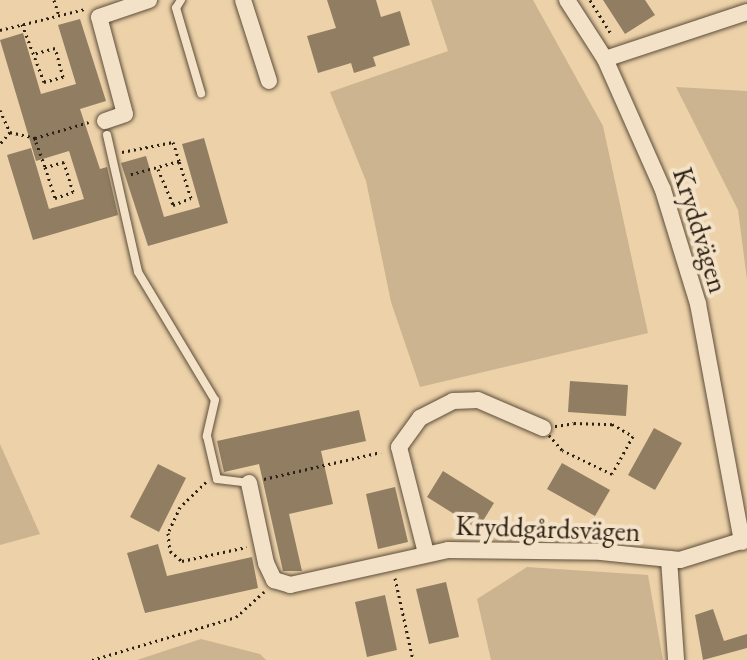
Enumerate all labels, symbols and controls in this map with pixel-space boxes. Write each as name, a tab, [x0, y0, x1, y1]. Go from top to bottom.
street label: Kryddvägen	[666, 163, 736, 297]
street label: Kryddgårdsvägen	[455, 508, 641, 548]

